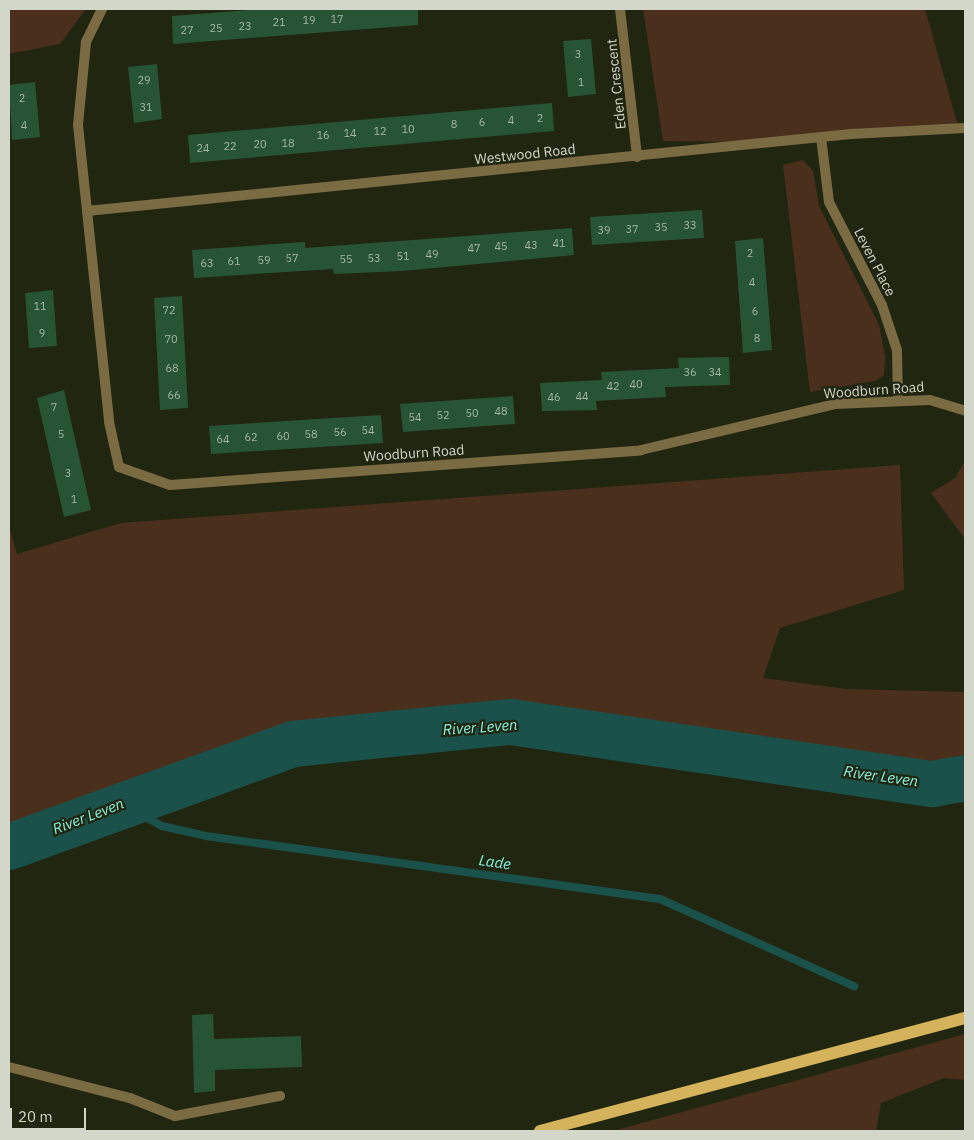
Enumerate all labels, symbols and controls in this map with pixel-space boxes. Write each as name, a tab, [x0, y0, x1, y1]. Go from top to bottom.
house number: 17	[330, 12, 344, 26]
house number: 19	[302, 13, 316, 27]
house number: 21	[272, 15, 286, 29]
house number: 23	[238, 19, 252, 33]
house number: 25	[209, 21, 223, 35]
house number: 27	[180, 23, 194, 37]
street label: Eden Crescent	[603, 38, 629, 130]
house number: 3	[575, 47, 581, 61]
house number: 29	[137, 73, 151, 87]
house number: 1	[578, 75, 584, 89]
house number: 2	[19, 91, 25, 105]
house number: 31	[139, 100, 153, 114]
house number: 2	[537, 111, 543, 125]
house number: 4	[508, 113, 514, 127]
house number: 6	[479, 115, 485, 129]
house number: 8	[451, 117, 457, 131]
house number: 4	[21, 118, 27, 132]
house number: 10	[401, 122, 415, 136]
house number: 12	[373, 124, 387, 138]
house number: 14	[343, 126, 357, 140]
house number: 16	[316, 128, 330, 142]
house number: 18	[281, 136, 295, 150]
house number: 20	[253, 137, 267, 151]
house number: 22	[223, 139, 237, 153]
street label: Westwood Road	[474, 140, 576, 168]
house number: 24	[196, 141, 210, 155]
house number: 33	[683, 218, 697, 232]
house number: 35	[654, 220, 668, 234]
house number: 37	[625, 222, 639, 236]
house number: 39	[597, 223, 611, 237]
street label: Leven Place	[851, 225, 899, 299]
house number: 41	[552, 236, 566, 250]
house number: 43	[524, 238, 538, 252]
house number: 45	[494, 239, 508, 253]
house number: 47	[467, 241, 481, 255]
house number: 2	[747, 246, 753, 260]
house number: 49	[425, 247, 439, 261]
house number: 51	[396, 249, 410, 263]
house number: 57	[285, 251, 299, 265]
house number: 53	[367, 251, 381, 265]
house number: 55	[339, 252, 353, 266]
house number: 59	[257, 253, 271, 267]
house number: 61	[227, 254, 241, 268]
house number: 63	[200, 256, 214, 270]
house number: 4	[749, 275, 755, 289]
house number: 11	[33, 299, 47, 313]
house number: 72	[162, 303, 176, 317]
house number: 6	[752, 304, 758, 318]
house number: 9	[39, 326, 45, 340]
house number: 8	[754, 331, 760, 345]
house number: 70	[164, 332, 178, 346]
house number: 68	[165, 361, 179, 375]
house number: 36	[683, 365, 697, 379]
house number: 34	[708, 365, 722, 379]
house number: 40	[629, 377, 643, 391]
street label: Woodburn Road	[823, 378, 925, 402]
house number: 42	[606, 379, 620, 393]
house number: 66	[167, 388, 181, 402]
house number: 44	[575, 389, 589, 403]
house number: 46	[547, 390, 561, 404]
house number: 7	[51, 400, 57, 414]
house number: 48	[494, 404, 508, 418]
house number: 50	[465, 406, 479, 420]
house number: 52	[436, 408, 450, 422]
house number: 54	[408, 410, 422, 424]
house number: 54	[361, 423, 375, 437]
house number: 56	[333, 425, 347, 439]
house number: 5	[58, 427, 64, 441]
house number: 58	[304, 427, 318, 441]
house number: 60	[276, 429, 290, 443]
house number: 62	[244, 430, 258, 444]
house number: 64	[216, 432, 230, 446]
street label: Woodburn Road	[363, 441, 465, 465]
house number: 3	[65, 466, 71, 480]
house number: 1	[71, 492, 77, 506]
water label: River Leven	[442, 715, 518, 739]
water label: River Leven	[843, 762, 919, 790]
water label: River Leven	[50, 794, 126, 838]
water label: Lade	[478, 851, 512, 873]
scale bar	[12, 1098, 89, 1130]
text: 20 m	[18, 1107, 53, 1126]

